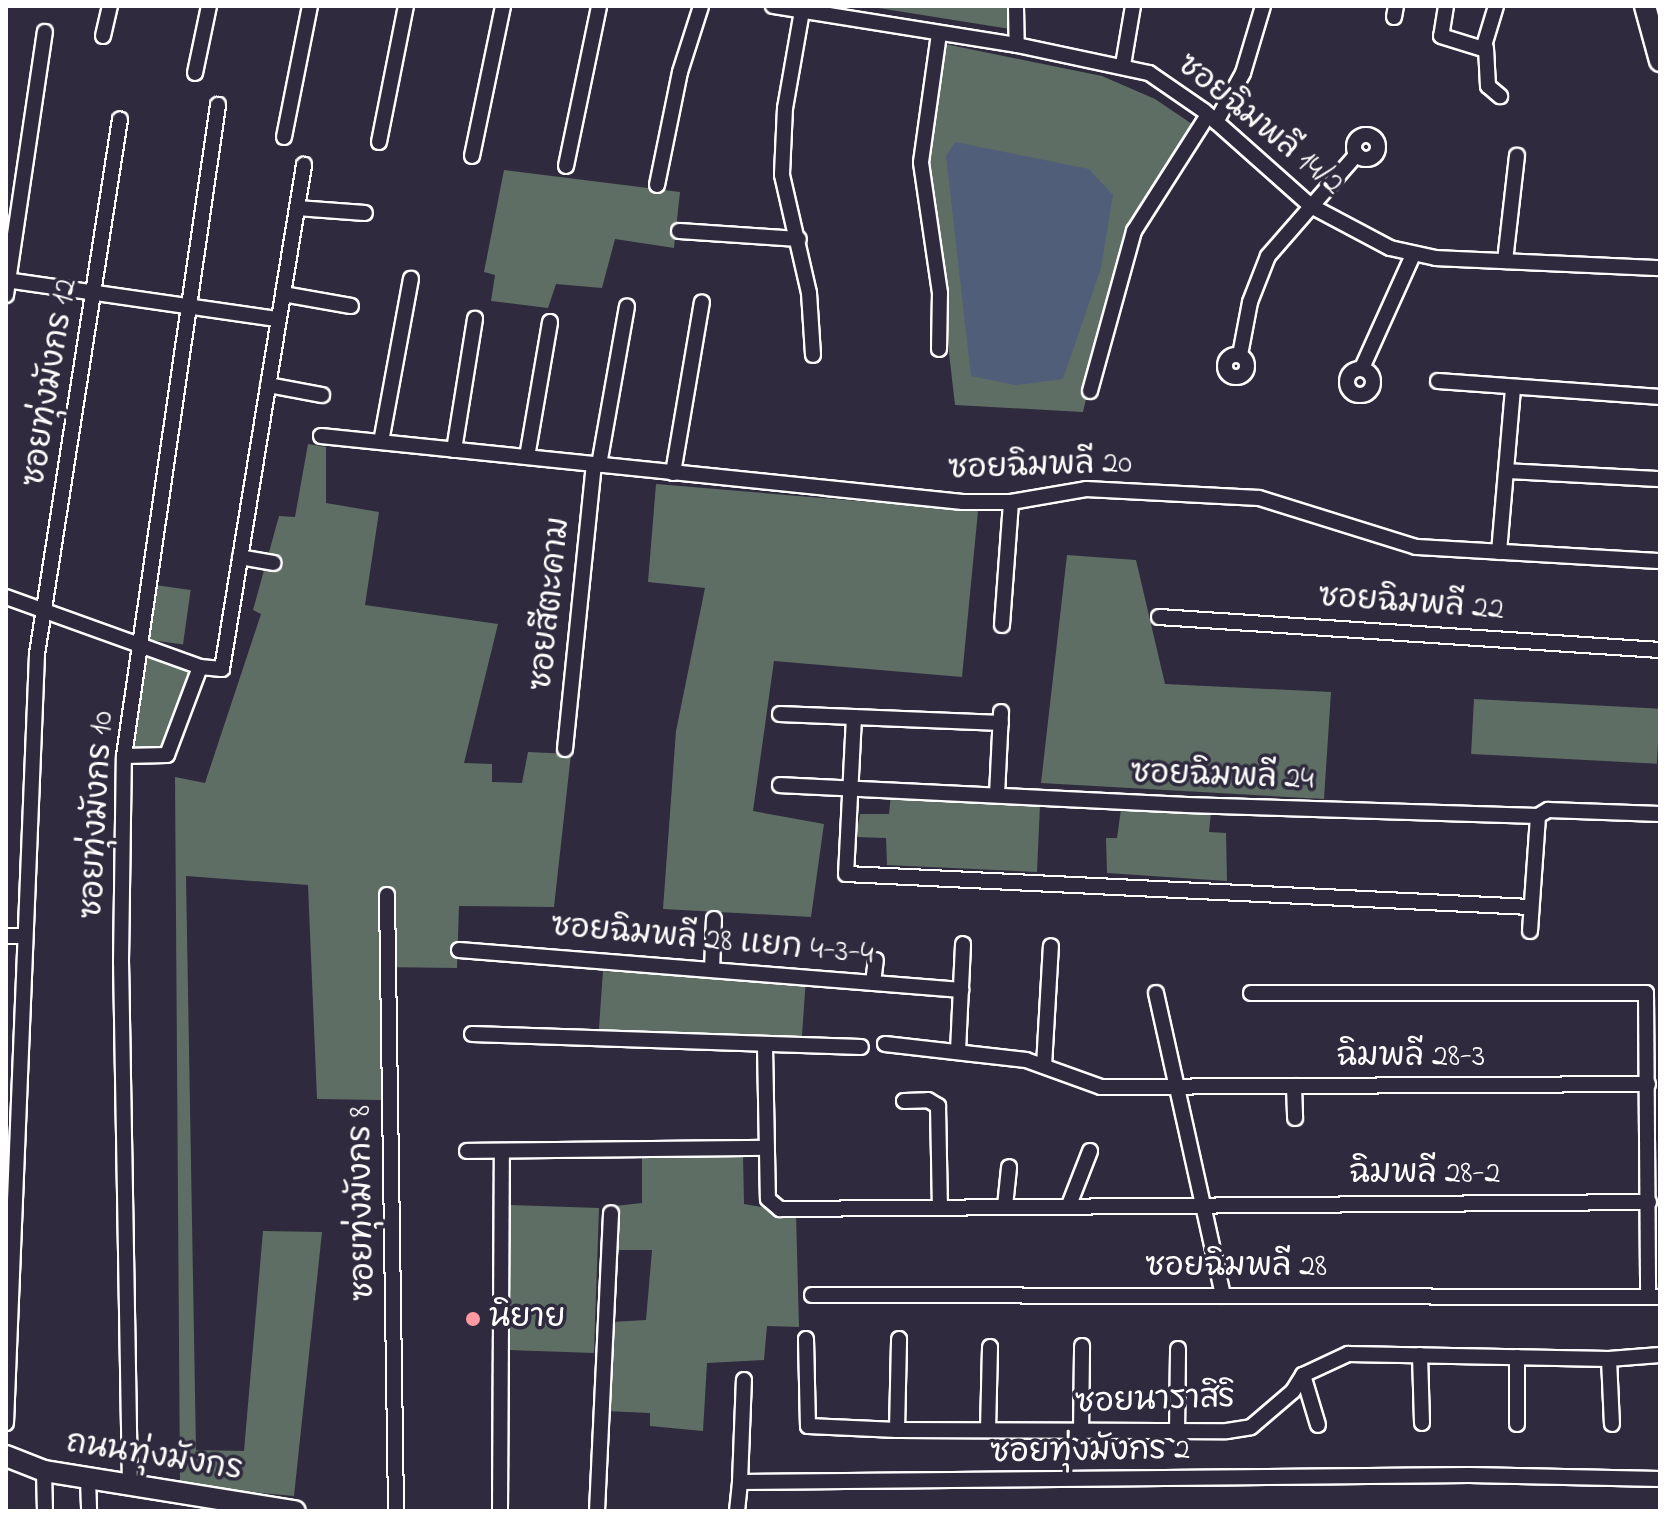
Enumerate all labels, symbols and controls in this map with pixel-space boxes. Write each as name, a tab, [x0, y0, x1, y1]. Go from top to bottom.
street label: ซอยฉิมพลี 14/2	[1168, 47, 1350, 205]
street label: ซอยทุ่งมังกร 12	[17, 276, 87, 490]
street label: ซอยฉิมพลี 20	[947, 446, 1133, 490]
street label: ซอยสีตะคาม	[524, 515, 580, 693]
street label: ซอยฉิมพลี 22	[1317, 579, 1505, 631]
street label: ซอยทุ่งมังกร 10	[74, 710, 124, 920]
street label: ซอยฉิมพลี 24	[1130, 756, 1314, 800]
street label: ซอยฉิมพลี 28 แยก 4-3-4	[549, 909, 875, 975]
street label: ฉิมพลี 28-3	[1337, 1039, 1485, 1077]
street label: ซอยทุ่งมังกร 8	[343, 1105, 385, 1301]
street label: ฉิมพลี 28-2	[1350, 1156, 1500, 1194]
street label: ซอยฉิมพลี 28	[1145, 1249, 1327, 1287]
place label: นิยาย	[489, 1300, 566, 1338]
marker: นิยาย	[464, 1310, 482, 1328]
street label: ซอยนาราสิริ	[1074, 1380, 1236, 1424]
street label: ถนนทุ่งมังกร	[63, 1425, 245, 1491]
street label: ซอยทุ่งมังกร 2	[990, 1432, 1190, 1474]

